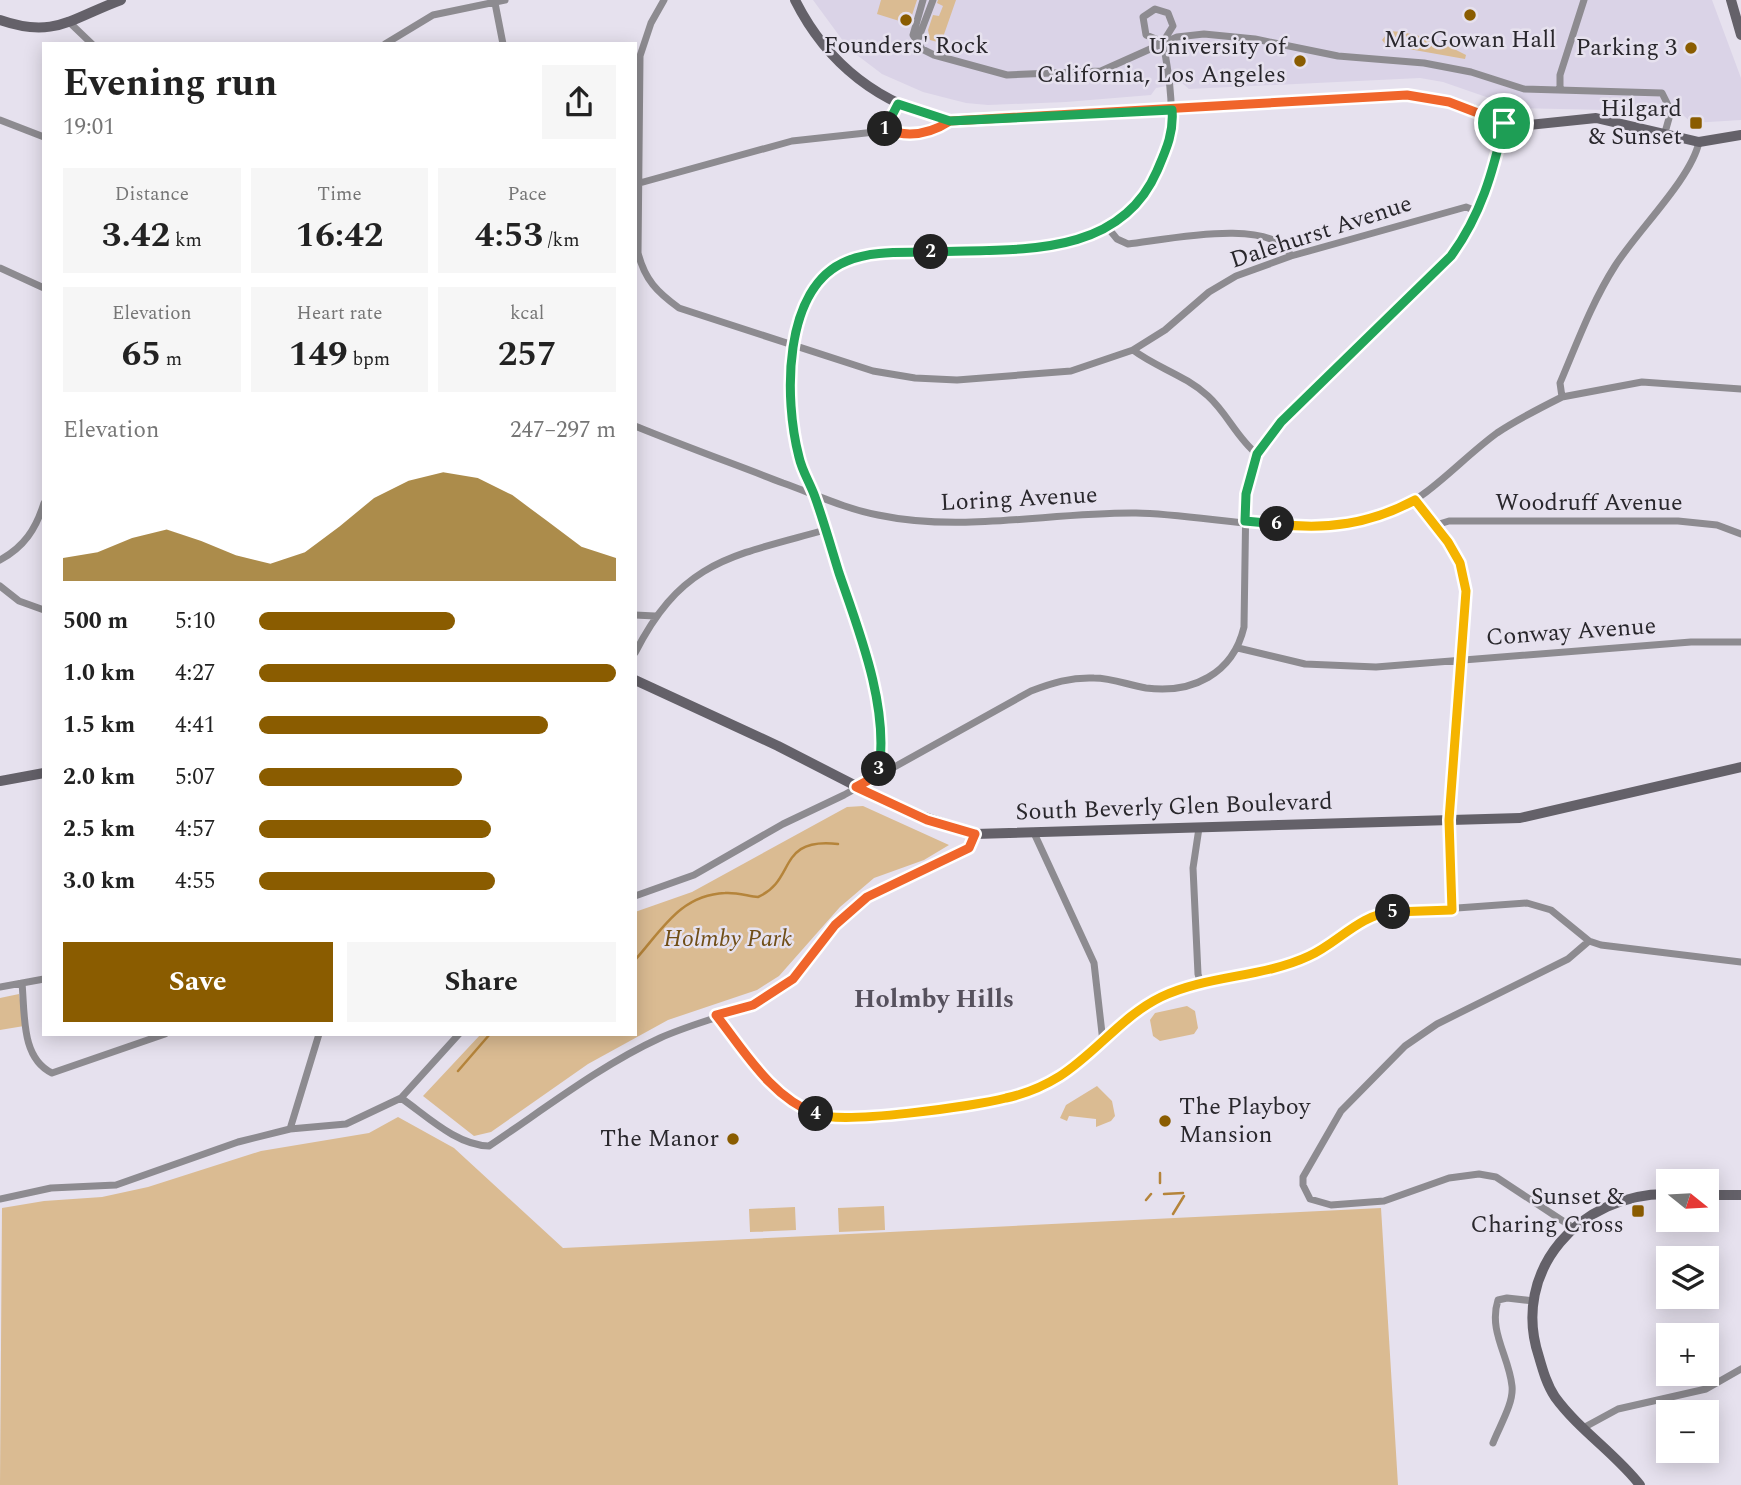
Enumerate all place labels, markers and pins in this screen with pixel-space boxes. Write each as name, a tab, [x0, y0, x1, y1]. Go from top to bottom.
marker: MacGowan Hall	[1462, 7, 1478, 23]
marker: Founders' Rock	[898, 12, 914, 28]
place label: MacGowan Hall	[1384, 22, 1556, 58]
place label: Founders' Rock	[823, 28, 989, 64]
place label: University of California, Los Angeles	[1037, 29, 1288, 93]
place label: Parking 3	[1576, 30, 1677, 66]
marker: Parking 3	[1683, 40, 1699, 56]
marker: University of California, Los Angeles	[1292, 53, 1308, 69]
place label: Hilgard & Sunset	[1589, 91, 1682, 155]
pin	[1474, 93, 1534, 153]
pin: 1	[868, 111, 903, 146]
marker: Hilgard & Sunset	[1688, 115, 1704, 131]
pin: 2	[914, 234, 948, 270]
pin: 6	[1260, 506, 1294, 542]
pin: 3	[862, 752, 896, 786]
pin: 5	[1376, 894, 1410, 930]
place label: The Playboy Mansion	[1179, 1089, 1312, 1153]
pin: 4	[798, 1096, 834, 1132]
marker: The Playboy Mansion	[1157, 1113, 1173, 1129]
place label: The Manor	[600, 1121, 719, 1157]
marker: The Manor	[725, 1131, 741, 1147]
place label: Sunset & Charing Cross	[1471, 1179, 1624, 1243]
marker: Sunset & Charing Cross	[1630, 1203, 1646, 1219]

